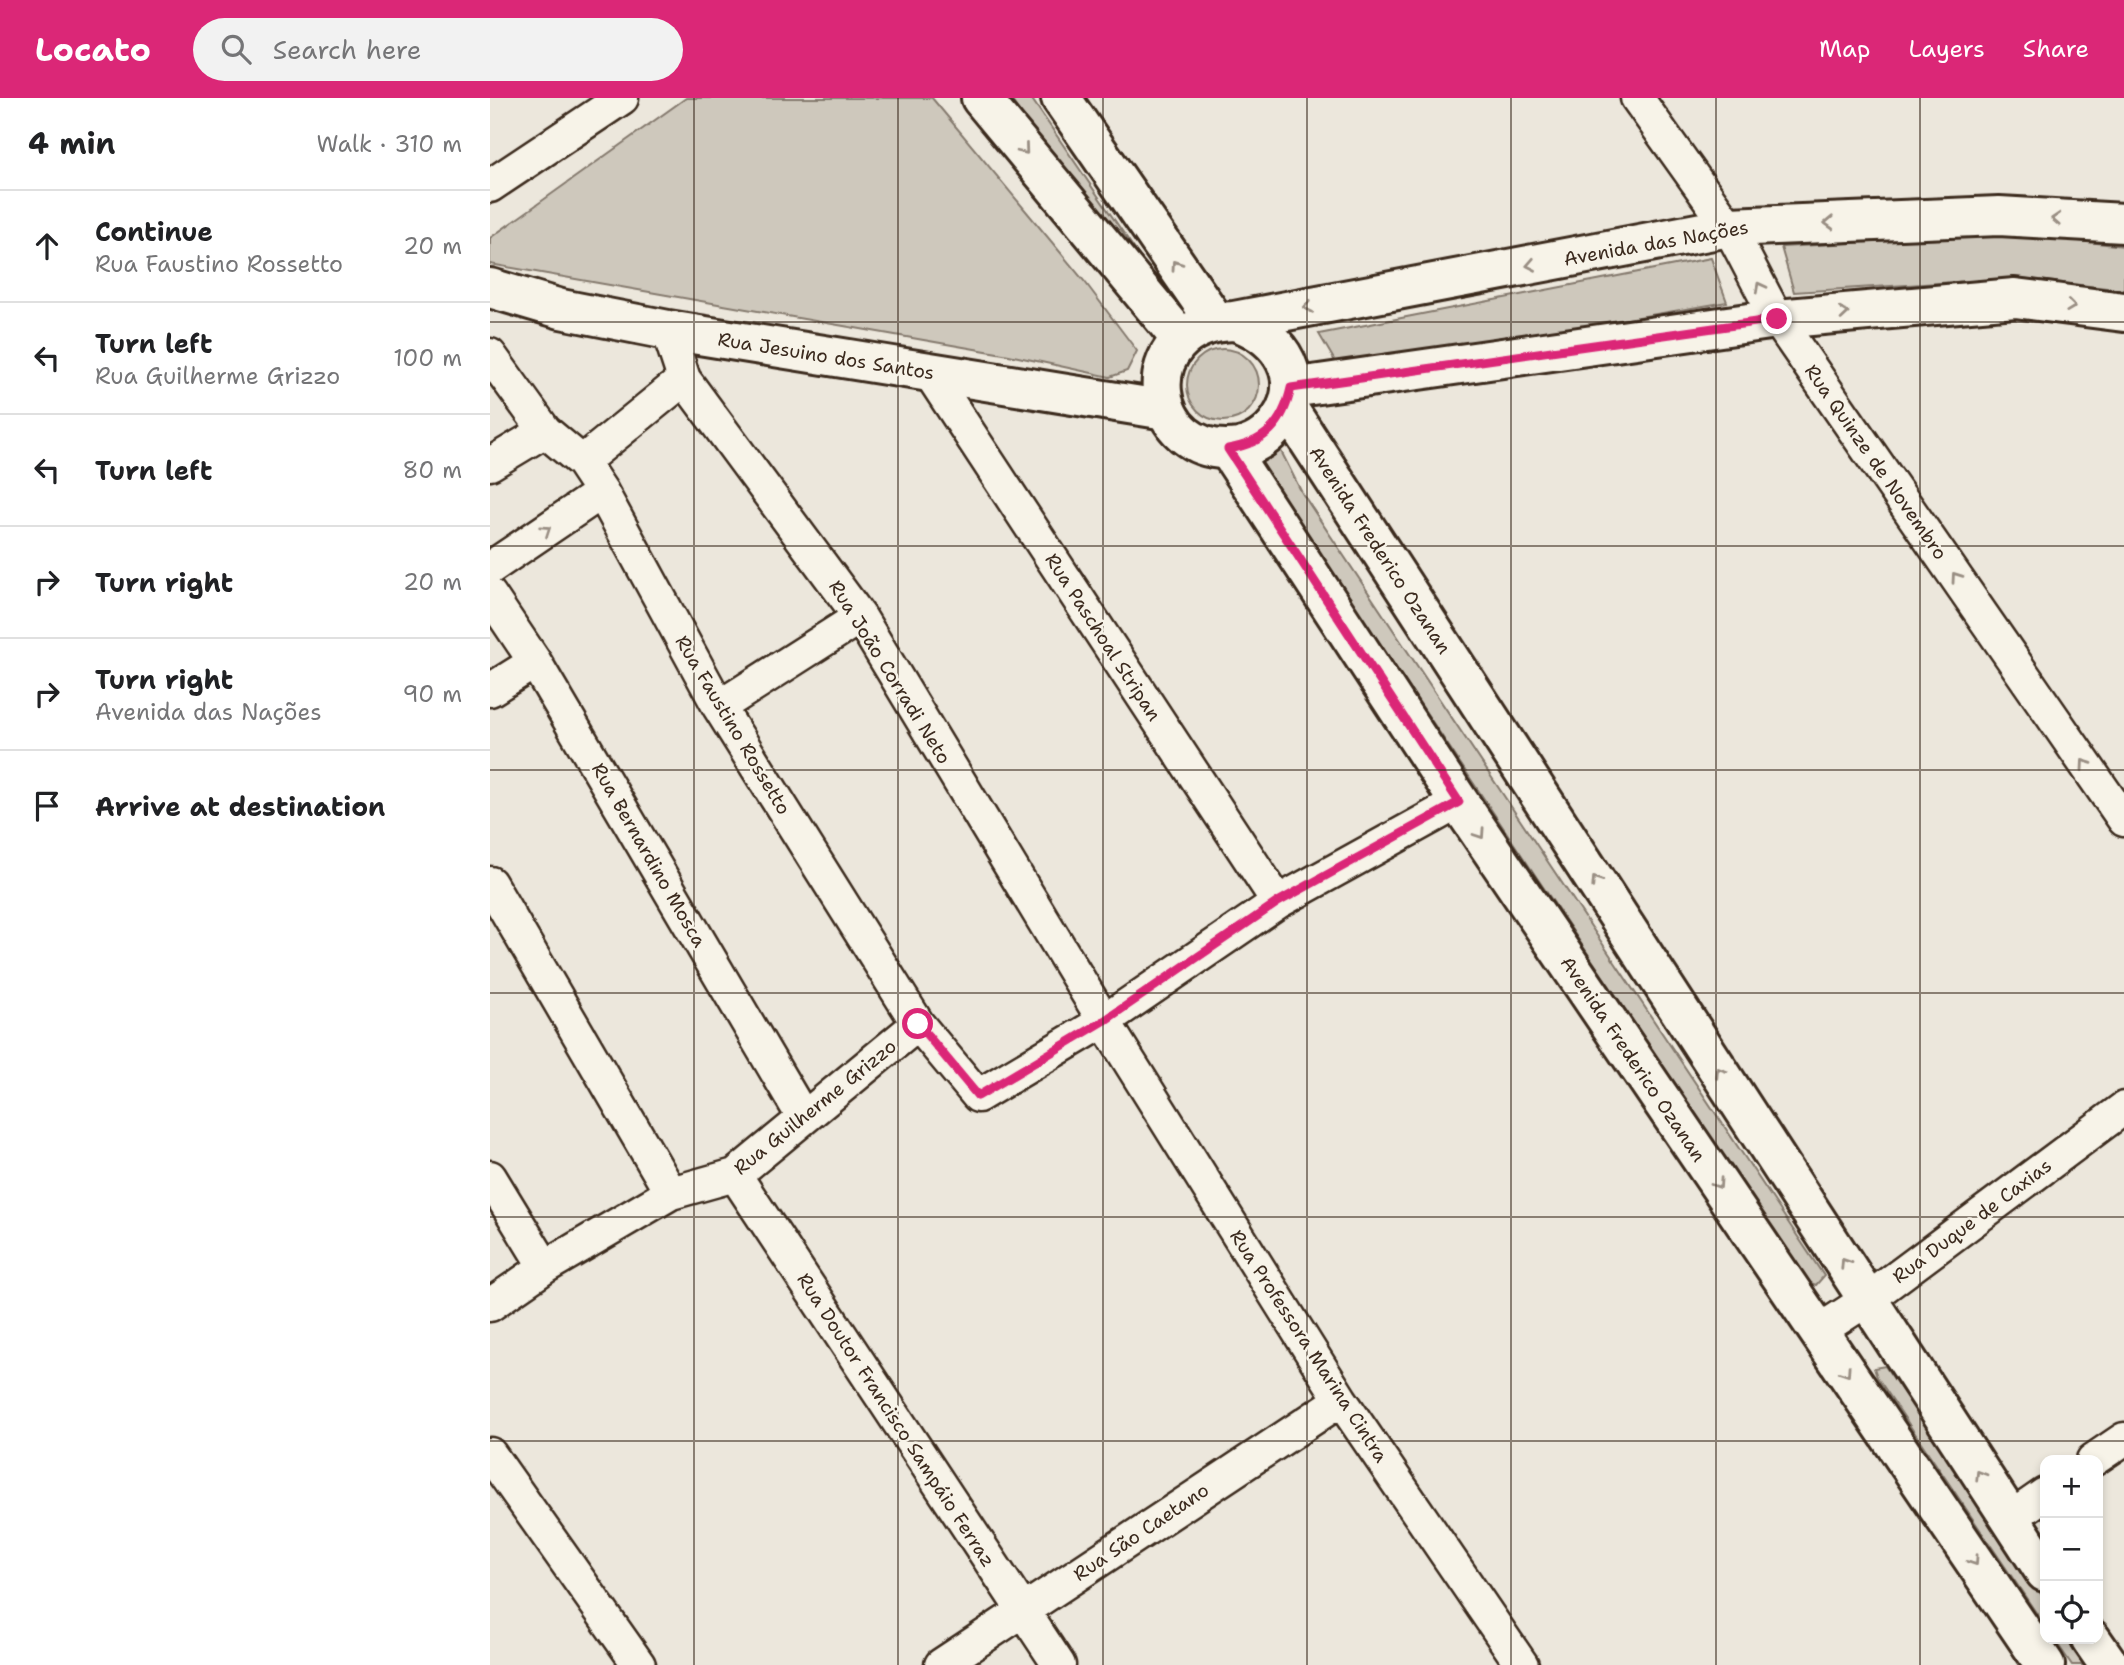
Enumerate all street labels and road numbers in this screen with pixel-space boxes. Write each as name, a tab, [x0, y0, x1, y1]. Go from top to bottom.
street label: Avenida das Nações	[1562, 214, 1750, 272]
street label: Rua Jesuino dos Santos	[716, 327, 936, 385]
street label: Rua Quinze de Novembro	[1799, 359, 1953, 565]
street label: Avenida Frederico Ozanan	[1303, 441, 1457, 659]
street label: Rua Paschoal Stripan	[1039, 548, 1167, 726]
street label: Rua João Corradi Neto	[823, 575, 957, 769]
street label: Rua Faustino Rossetto	[670, 631, 796, 819]
street label: Rua Bernardino Mosca	[586, 758, 712, 952]
street label: Avenida Frederico Ozanan	[1555, 951, 1711, 1167]
street label: Rua Guilherme Grizzo	[728, 1034, 902, 1180]
street label: Rua Duque de Caxias	[1887, 1153, 2057, 1289]
street label: Rua Professora Marina Cintra	[1224, 1225, 1394, 1467]
street label: Rua Doutor Francisco Sampáio Ferraz	[791, 1268, 1001, 1572]
street label: Rua São Caetano	[1068, 1477, 1214, 1587]

